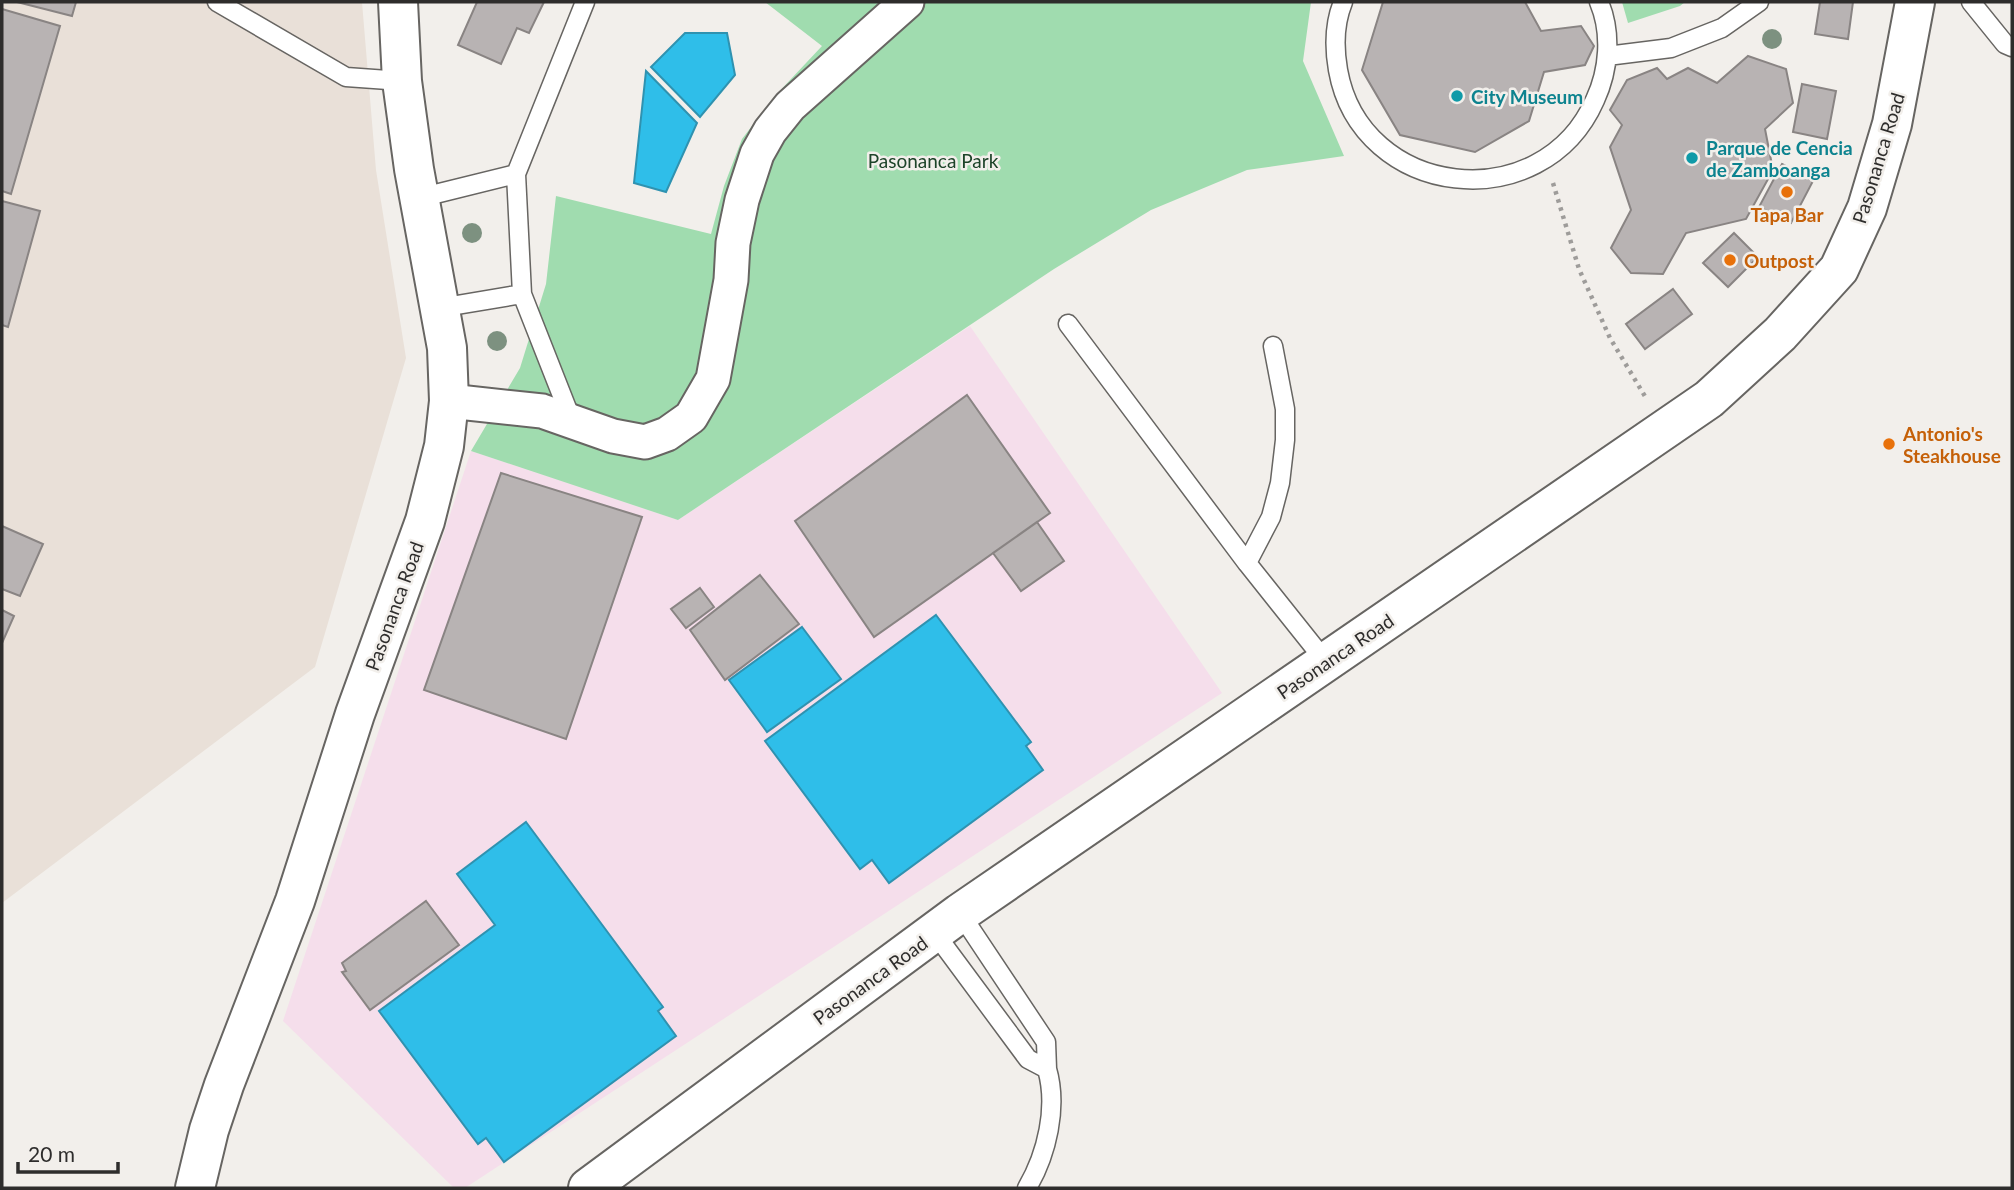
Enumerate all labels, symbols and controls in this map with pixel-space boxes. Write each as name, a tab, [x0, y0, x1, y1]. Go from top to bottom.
place label: City Museum	[1471, 85, 1583, 108]
marker: City Museum	[1449, 88, 1465, 104]
street label: Pasonanca Road	[1847, 90, 1909, 226]
place label: Parque de Cencia de Zamboanga	[1706, 136, 1853, 181]
park label: Pasonanca Park	[868, 149, 999, 172]
marker: Parque de Cencia de Zamboanga	[1684, 150, 1700, 166]
marker: Tapa Bar	[1779, 184, 1795, 200]
place label: Tapa Bar	[1750, 203, 1824, 226]
place label: Outpost	[1744, 249, 1814, 272]
marker: Outpost	[1722, 252, 1738, 268]
place label: Antonio's Steakhouse	[1902, 422, 2001, 467]
marker: Antonio's Steakhouse	[1881, 436, 1897, 452]
street label: Pasonanca Road	[360, 538, 428, 674]
street label: Pasonanca Road	[1272, 609, 1398, 703]
street label: Pasonanca Road	[808, 931, 932, 1029]
scale bar	[18, 1130, 117, 1174]
text: 20 m	[28, 1141, 75, 1166]

